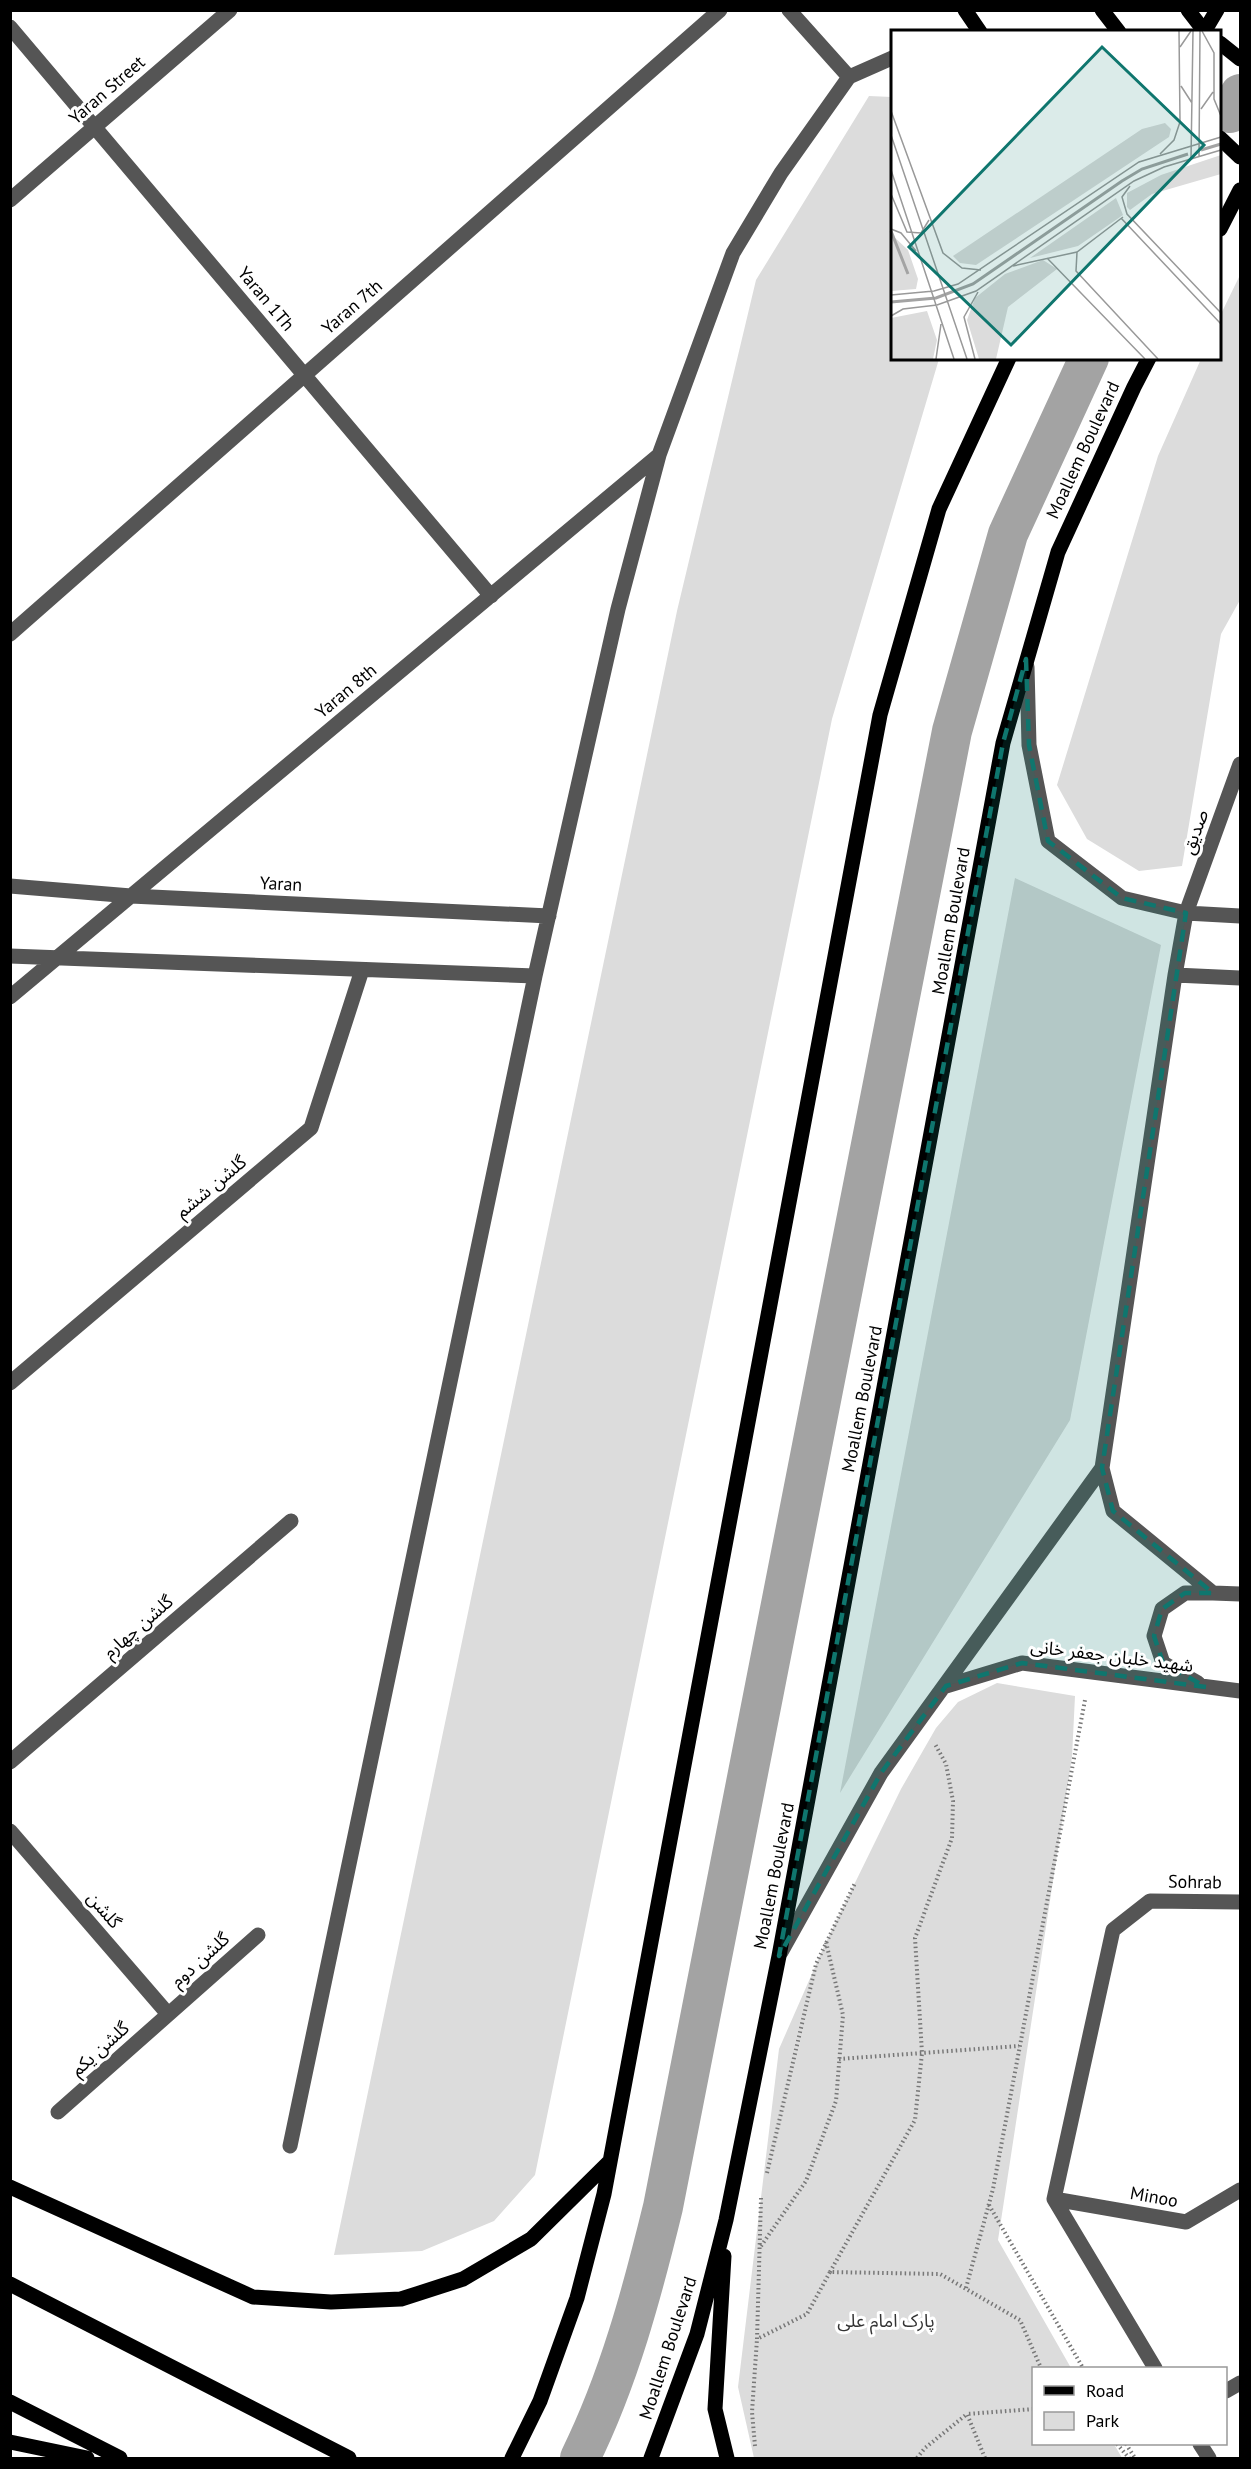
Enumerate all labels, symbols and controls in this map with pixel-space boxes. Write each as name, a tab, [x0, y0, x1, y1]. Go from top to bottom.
inset map	[891, 30, 1221, 360]
street label: Yaran Street	[64, 50, 149, 129]
street label: Yaran 1Th	[233, 262, 300, 336]
street label: Yaran 7th	[317, 274, 387, 339]
street label: Moallem Boulevard	[1041, 377, 1124, 522]
street label: Yaran 8th	[310, 658, 381, 723]
street label: صدیق	[1176, 806, 1213, 857]
street label: Moallem Boulevard	[926, 845, 975, 996]
street label: Yaran	[259, 871, 303, 896]
street label: گلشن ششم	[171, 1150, 253, 1224]
street label: Moallem Boulevard	[836, 1323, 887, 1474]
street label: گلشن چهارم	[98, 1589, 180, 1666]
street label: شهید خلبان جعفر خانی	[1029, 1634, 1195, 1677]
street label: Moallem Boulevard	[748, 1800, 799, 1951]
street label: Sohrab	[1168, 1870, 1222, 1893]
street label: گلشن	[82, 1887, 127, 1933]
street label: گلشن دوم	[165, 1927, 236, 1994]
street label: گلشن یکم	[66, 2016, 135, 2082]
street label: Minoo	[1128, 2181, 1180, 2212]
street label: Moallem Boulevard	[634, 2273, 702, 2422]
park label: پارک امام علی	[837, 2309, 935, 2335]
legend	[1032, 2367, 1227, 2445]
text: Road	[1086, 2379, 1124, 2402]
text: Park	[1086, 2409, 1119, 2432]

